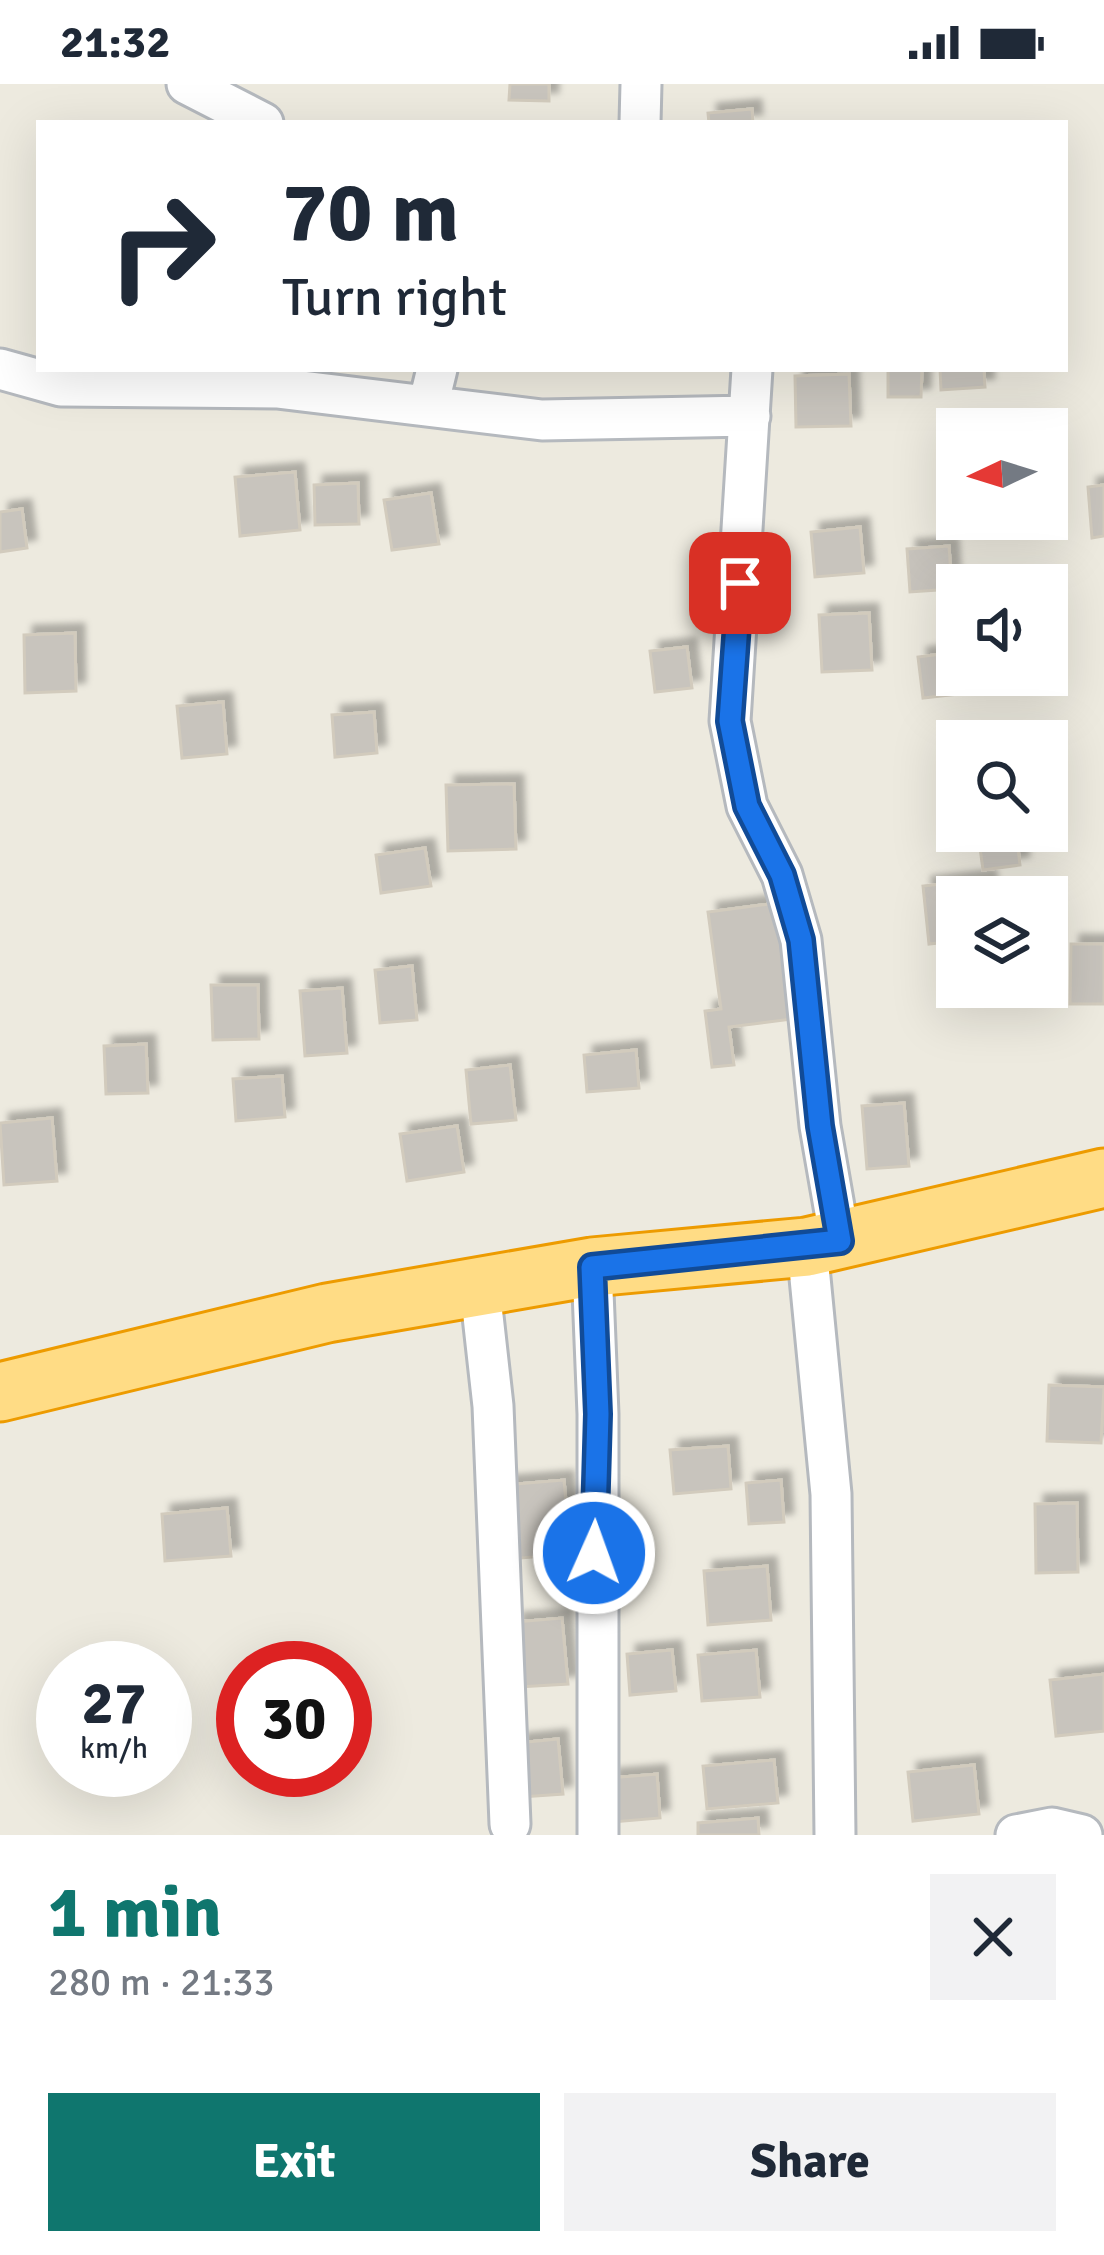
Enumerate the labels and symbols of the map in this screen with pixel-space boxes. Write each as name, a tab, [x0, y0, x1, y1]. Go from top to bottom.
north arrow	[936, 408, 1068, 540]
pin	[689, 532, 791, 634]
position arrow	[531, 1490, 657, 1616]
speed limit sign: 30	[216, 1641, 372, 1797]

